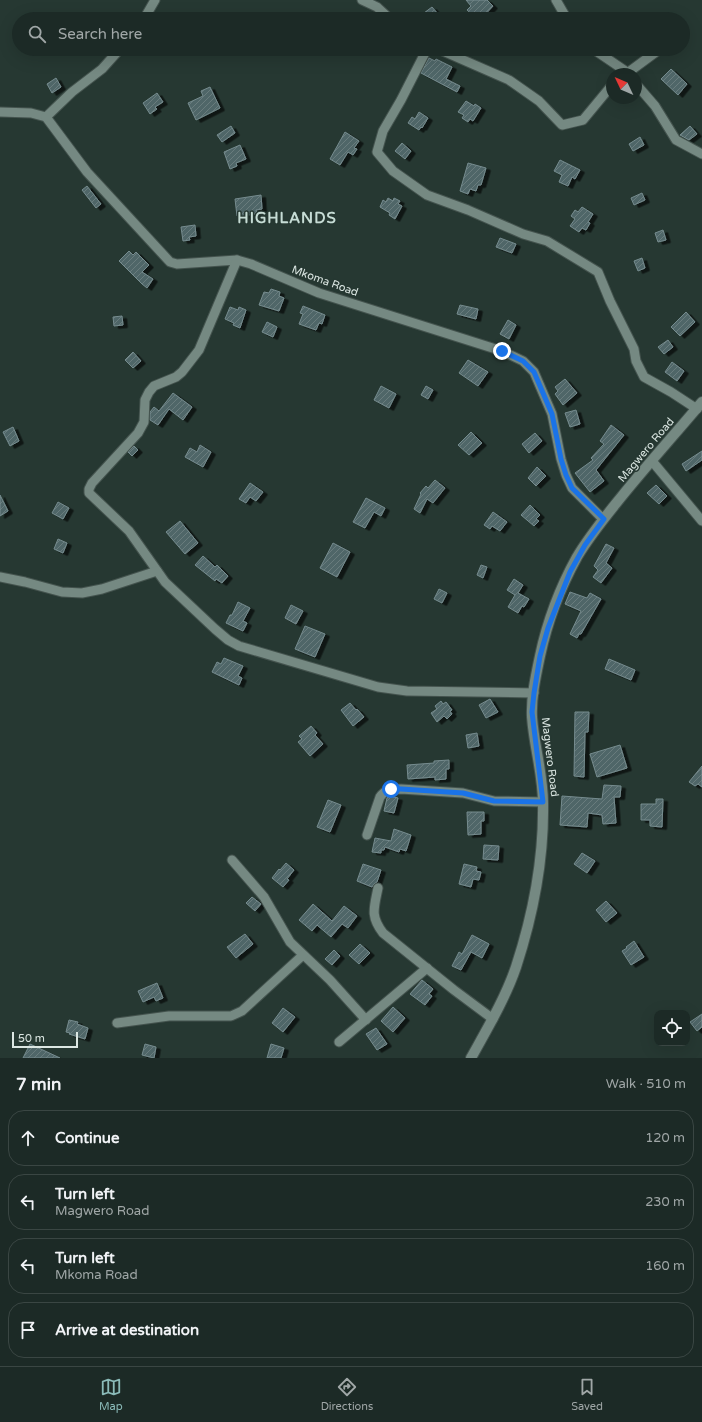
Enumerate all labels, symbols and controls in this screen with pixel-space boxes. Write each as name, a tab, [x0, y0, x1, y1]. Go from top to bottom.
search box	[12, 12, 690, 56]
icon: search	[26, 23, 48, 45]
text: Search here	[58, 25, 142, 43]
north arrow	[606, 68, 642, 104]
district label: HIGHLANDS	[237, 209, 337, 227]
street label: Mkoma Road	[290, 263, 360, 299]
route end	[493, 342, 511, 360]
street label: Magwero Road	[615, 415, 677, 485]
street label: Magwero Road	[539, 717, 561, 797]
route start	[382, 780, 400, 798]
map controls	[654, 1010, 690, 1046]
button: locate	[654, 1010, 690, 1046]
scale bar	[12, 1030, 78, 1049]
text: 50 m	[18, 1032, 45, 1045]
text: 7 min	[16, 1074, 61, 1095]
text: Walk · 510 m	[606, 1076, 686, 1092]
icon: ahead	[17, 1127, 39, 1149]
text: Continue	[55, 1129, 119, 1147]
text: 120 m	[645, 1130, 685, 1146]
text: Turn left	[55, 1185, 115, 1203]
icon: left	[17, 1191, 39, 1213]
text: 230 m	[645, 1194, 685, 1210]
text: Magwero Road	[55, 1203, 149, 1219]
text: Turn left	[55, 1249, 115, 1267]
icon: left	[17, 1255, 39, 1277]
text: 160 m	[645, 1258, 685, 1274]
text: Mkoma Road	[55, 1267, 138, 1283]
icon: arrive	[17, 1319, 39, 1341]
text: Arrive at destination	[55, 1321, 199, 1339]
tab: Map	[99, 1376, 123, 1413]
tab: Directions	[321, 1376, 373, 1413]
tab: Saved	[571, 1376, 603, 1413]

